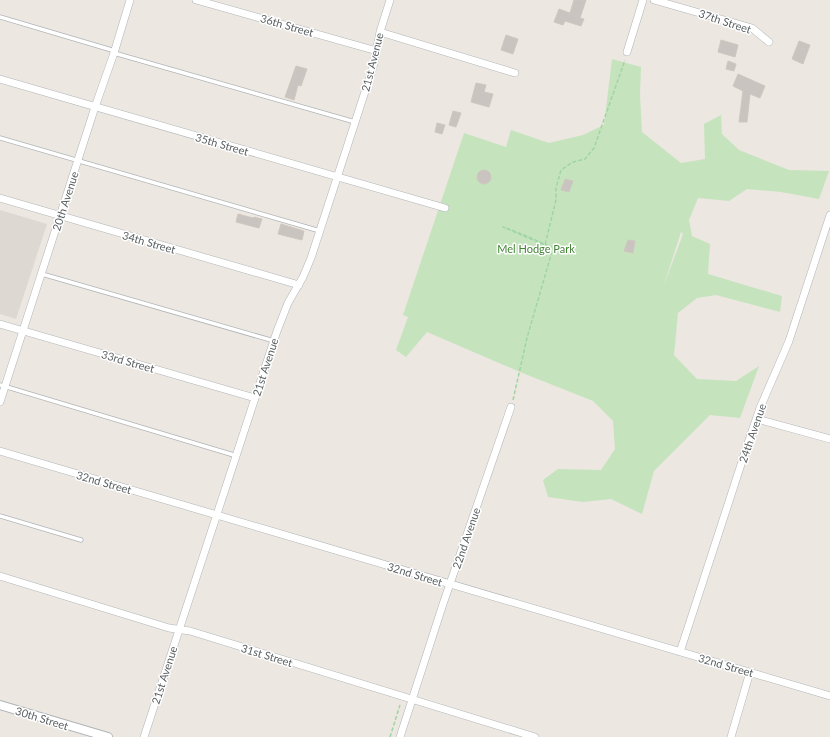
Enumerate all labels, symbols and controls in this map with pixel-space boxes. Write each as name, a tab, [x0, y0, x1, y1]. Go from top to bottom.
street label: 37th Street	[697, 6, 753, 36]
street label: 36th Street	[259, 11, 315, 39]
street label: 21st Avenue	[358, 31, 386, 93]
street label: 35th Street	[194, 130, 250, 158]
street label: 20th Avenue	[49, 169, 81, 232]
street label: 34th Street	[121, 228, 177, 256]
park label: Mel Hodge Park	[497, 242, 575, 255]
street label: 21st Avenue	[249, 336, 281, 398]
street label: 33rd Street	[100, 347, 156, 375]
street label: 24th Avenue	[736, 402, 768, 464]
street label: 32nd Street	[75, 468, 133, 496]
street label: 22nd Avenue	[449, 505, 483, 570]
street label: 32nd Street	[386, 559, 444, 589]
street label: 31st Street	[240, 641, 294, 669]
street label: 21st Avenue	[148, 644, 180, 706]
street label: 32nd Street	[697, 651, 755, 679]
street label: 30th Street	[14, 704, 70, 732]

